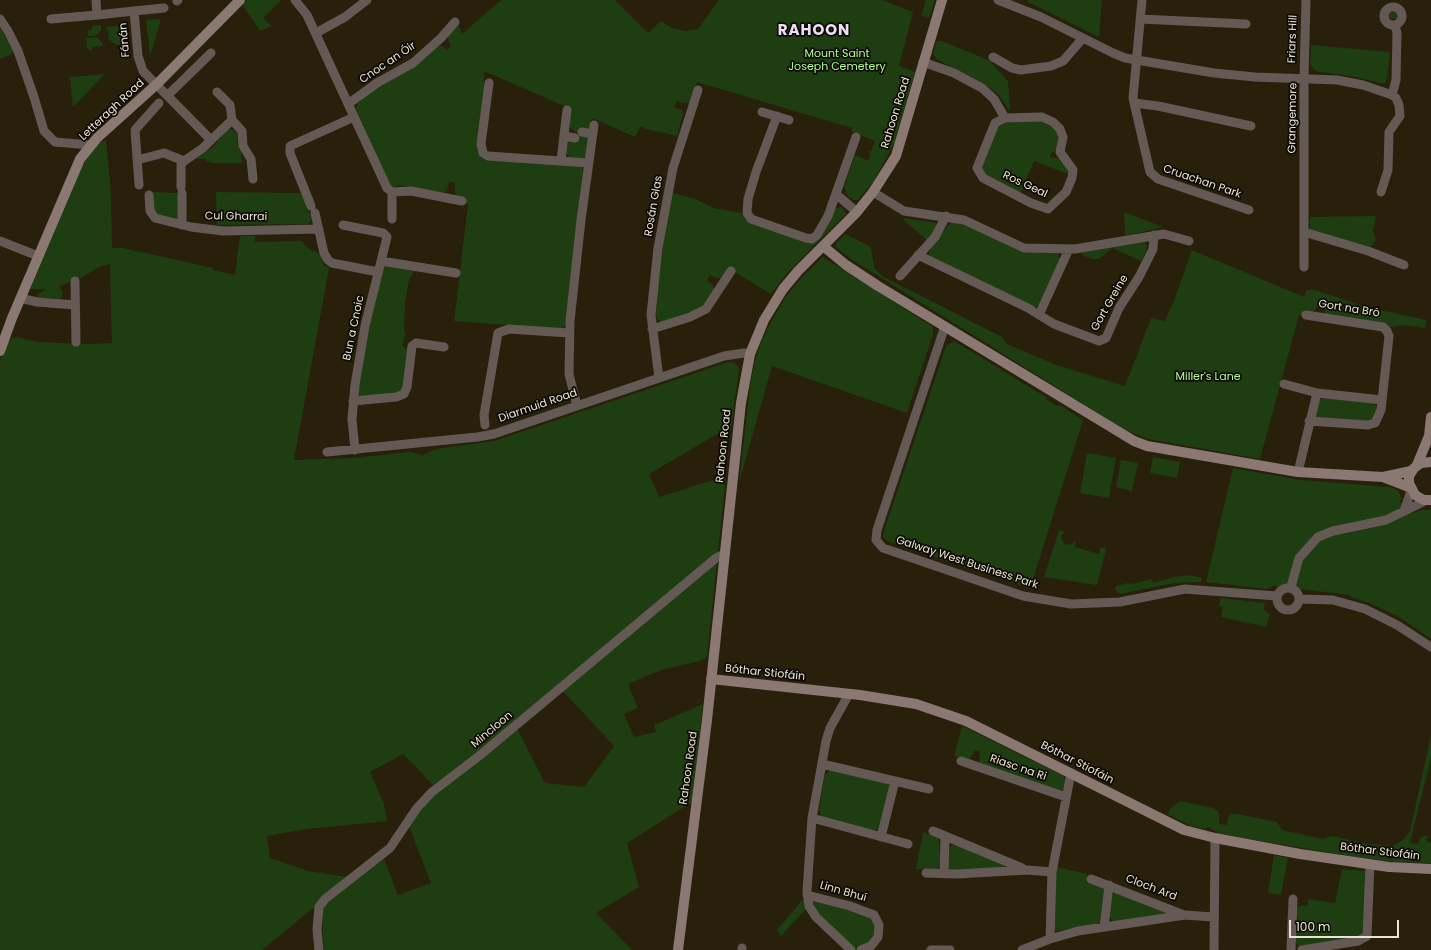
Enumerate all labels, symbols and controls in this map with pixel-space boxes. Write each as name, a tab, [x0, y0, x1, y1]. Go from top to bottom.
street label: Friars Hill	[1286, 15, 1300, 63]
street label: Fánán	[117, 22, 133, 58]
district label: RAHOON	[778, 22, 850, 40]
street label: Cnoc an Óir	[357, 39, 419, 87]
park label: Mount Saint Joseph Cemetery	[788, 47, 886, 73]
street label: Rahoon Road	[879, 76, 913, 150]
street label: Letteragh Road	[77, 77, 147, 143]
street label: Grangemore	[1286, 83, 1300, 153]
street label: Cruachan Park	[1161, 162, 1243, 202]
street label: Ros Geal	[1000, 169, 1050, 201]
street label: Rosán Glas	[642, 175, 666, 237]
street label: Cul Gharrai	[205, 210, 267, 224]
street label: Gort Greine	[1089, 273, 1131, 333]
street label: Bun a Cnoic	[341, 294, 367, 362]
street label: Gort na Bró	[1317, 298, 1381, 320]
park label: Miller's Lane	[1176, 370, 1240, 384]
street label: Diarmuid Road	[497, 386, 579, 426]
street label: Rahoon Road	[714, 409, 734, 483]
street label: Galway West Business Park	[894, 534, 1040, 592]
street label: Bóthar Stiofáin	[724, 662, 806, 684]
street label: Mincloon	[469, 709, 515, 751]
street label: Rahoon Road	[677, 731, 701, 805]
street label: Bóthar Stiofáin	[1038, 739, 1116, 787]
street label: Riasc na Ri	[988, 752, 1048, 784]
street label: Bóthar Stiofáin	[1339, 841, 1421, 863]
street label: Cloch Ard	[1124, 872, 1178, 904]
street label: Linn Bhuí	[818, 879, 868, 905]
scale bar	[1291, 912, 1401, 938]
text: 100 m	[1296, 918, 1330, 935]

